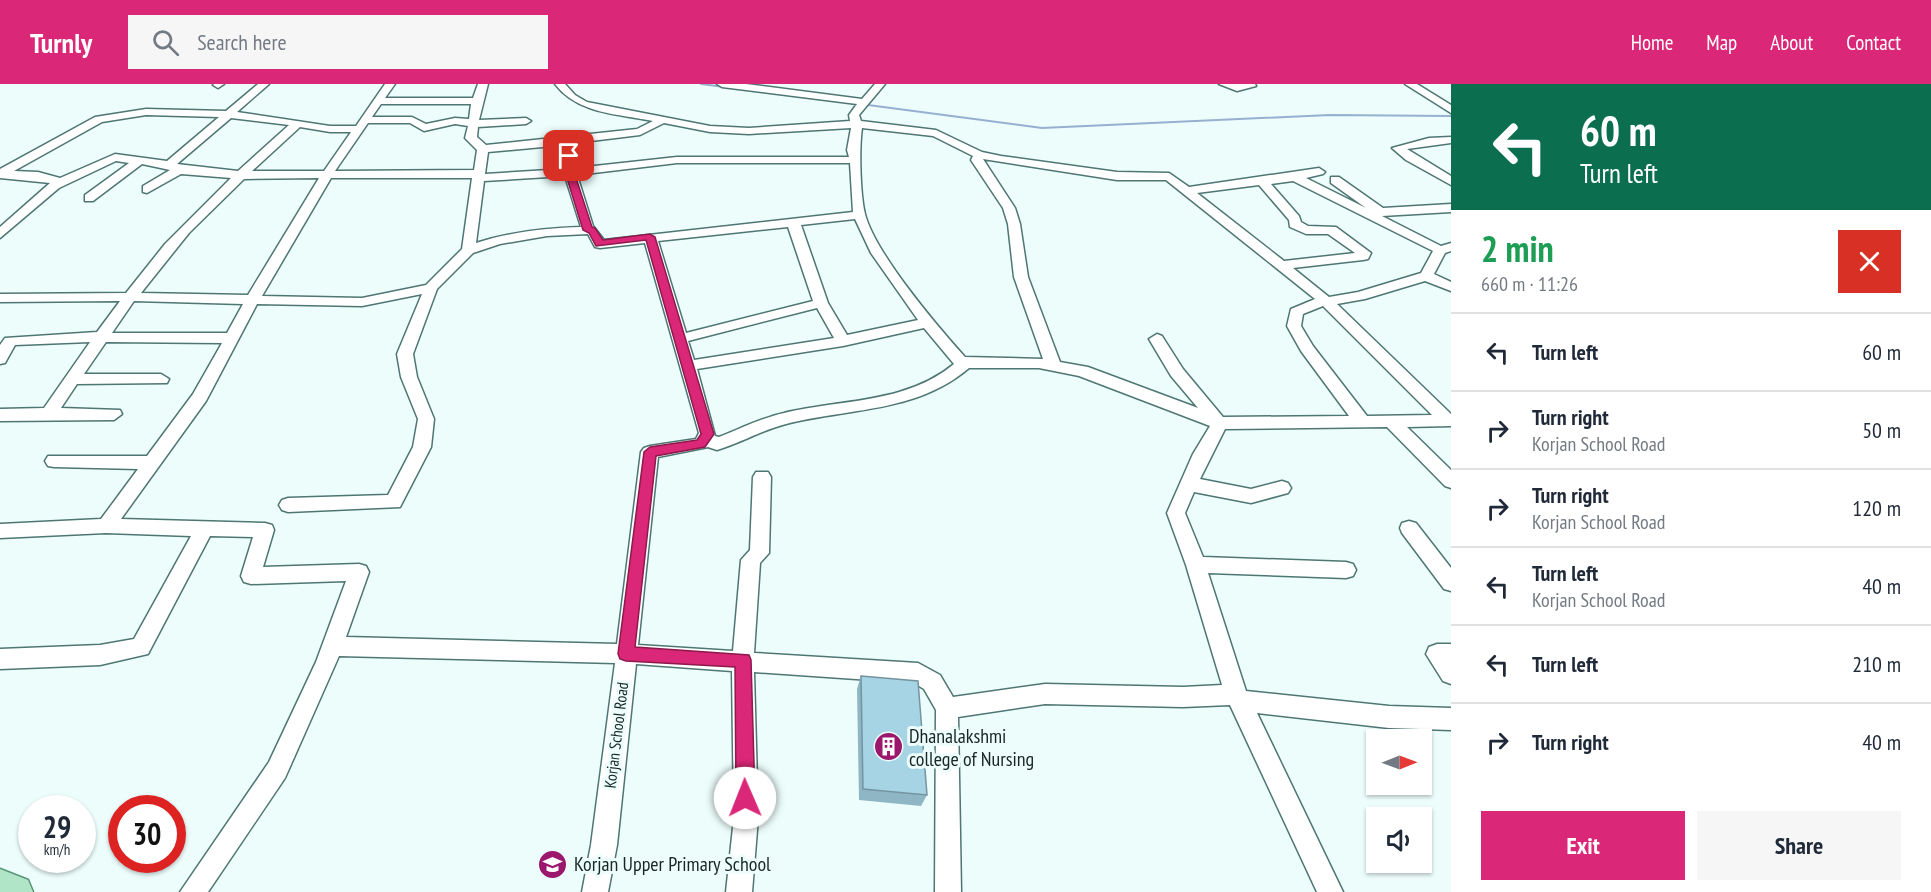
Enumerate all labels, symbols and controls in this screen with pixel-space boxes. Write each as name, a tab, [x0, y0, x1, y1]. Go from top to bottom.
search box	[128, 15, 548, 69]
text: Turnly	[30, 24, 92, 61]
icon: search	[149, 26, 182, 59]
text: Search here	[197, 28, 287, 56]
text: Home	[1631, 29, 1673, 56]
text: Map	[1706, 29, 1737, 56]
text: About	[1770, 29, 1813, 56]
text: Contact	[1846, 29, 1901, 56]
text: 60 m	[1580, 103, 1657, 158]
icon: left	[1481, 108, 1559, 186]
pin	[543, 130, 594, 181]
icon: arrive	[552, 139, 585, 172]
text: Turn left	[1580, 156, 1658, 190]
text: 2 min	[1481, 225, 1554, 272]
button: close	[1838, 230, 1901, 293]
text: 660 m · 11:26	[1481, 271, 1578, 297]
icon: left	[1481, 336, 1514, 369]
text: Turn left	[1532, 338, 1598, 366]
text: 60 m	[1862, 338, 1901, 366]
text: Turn right	[1532, 403, 1609, 431]
icon: right	[1481, 414, 1514, 447]
text: 50 m	[1862, 416, 1901, 444]
text: Korjan School Road	[1532, 431, 1665, 457]
text: Turn right	[1532, 481, 1609, 509]
icon: right	[1481, 492, 1514, 525]
text: 120 m	[1852, 494, 1901, 522]
text: Korjan School Road	[1532, 509, 1665, 535]
text: Turn left	[1532, 559, 1598, 587]
icon: left	[1481, 570, 1514, 603]
text: 40 m	[1862, 572, 1901, 600]
text: Korjan School Road	[1532, 587, 1665, 613]
icon: left	[1481, 648, 1514, 681]
text: Turn left	[1532, 650, 1598, 678]
text: 210 m	[1852, 650, 1901, 678]
street label: Korjan School Road	[600, 681, 632, 789]
place label: Dhanalakshmi college of Nursing	[909, 723, 1034, 772]
icon: right	[1481, 726, 1514, 759]
text: Turn right	[1532, 728, 1609, 756]
text: 40 m	[1862, 728, 1901, 756]
north arrow	[1366, 729, 1432, 795]
map controls	[1366, 729, 1432, 873]
building icon: Dhanalakshmi college of Nursing	[872, 731, 904, 763]
position arrow	[713, 766, 777, 830]
speed limit sign: 30	[108, 795, 186, 873]
text: 29	[43, 807, 71, 846]
button: sound	[1366, 807, 1432, 873]
button: Exit	[1481, 811, 1685, 880]
button: Share	[1697, 811, 1901, 880]
text: km/h	[44, 840, 70, 859]
school or university icon: Korjan Upper Primary School	[537, 848, 569, 880]
place label: Korjan Upper Primary School	[574, 851, 771, 877]

